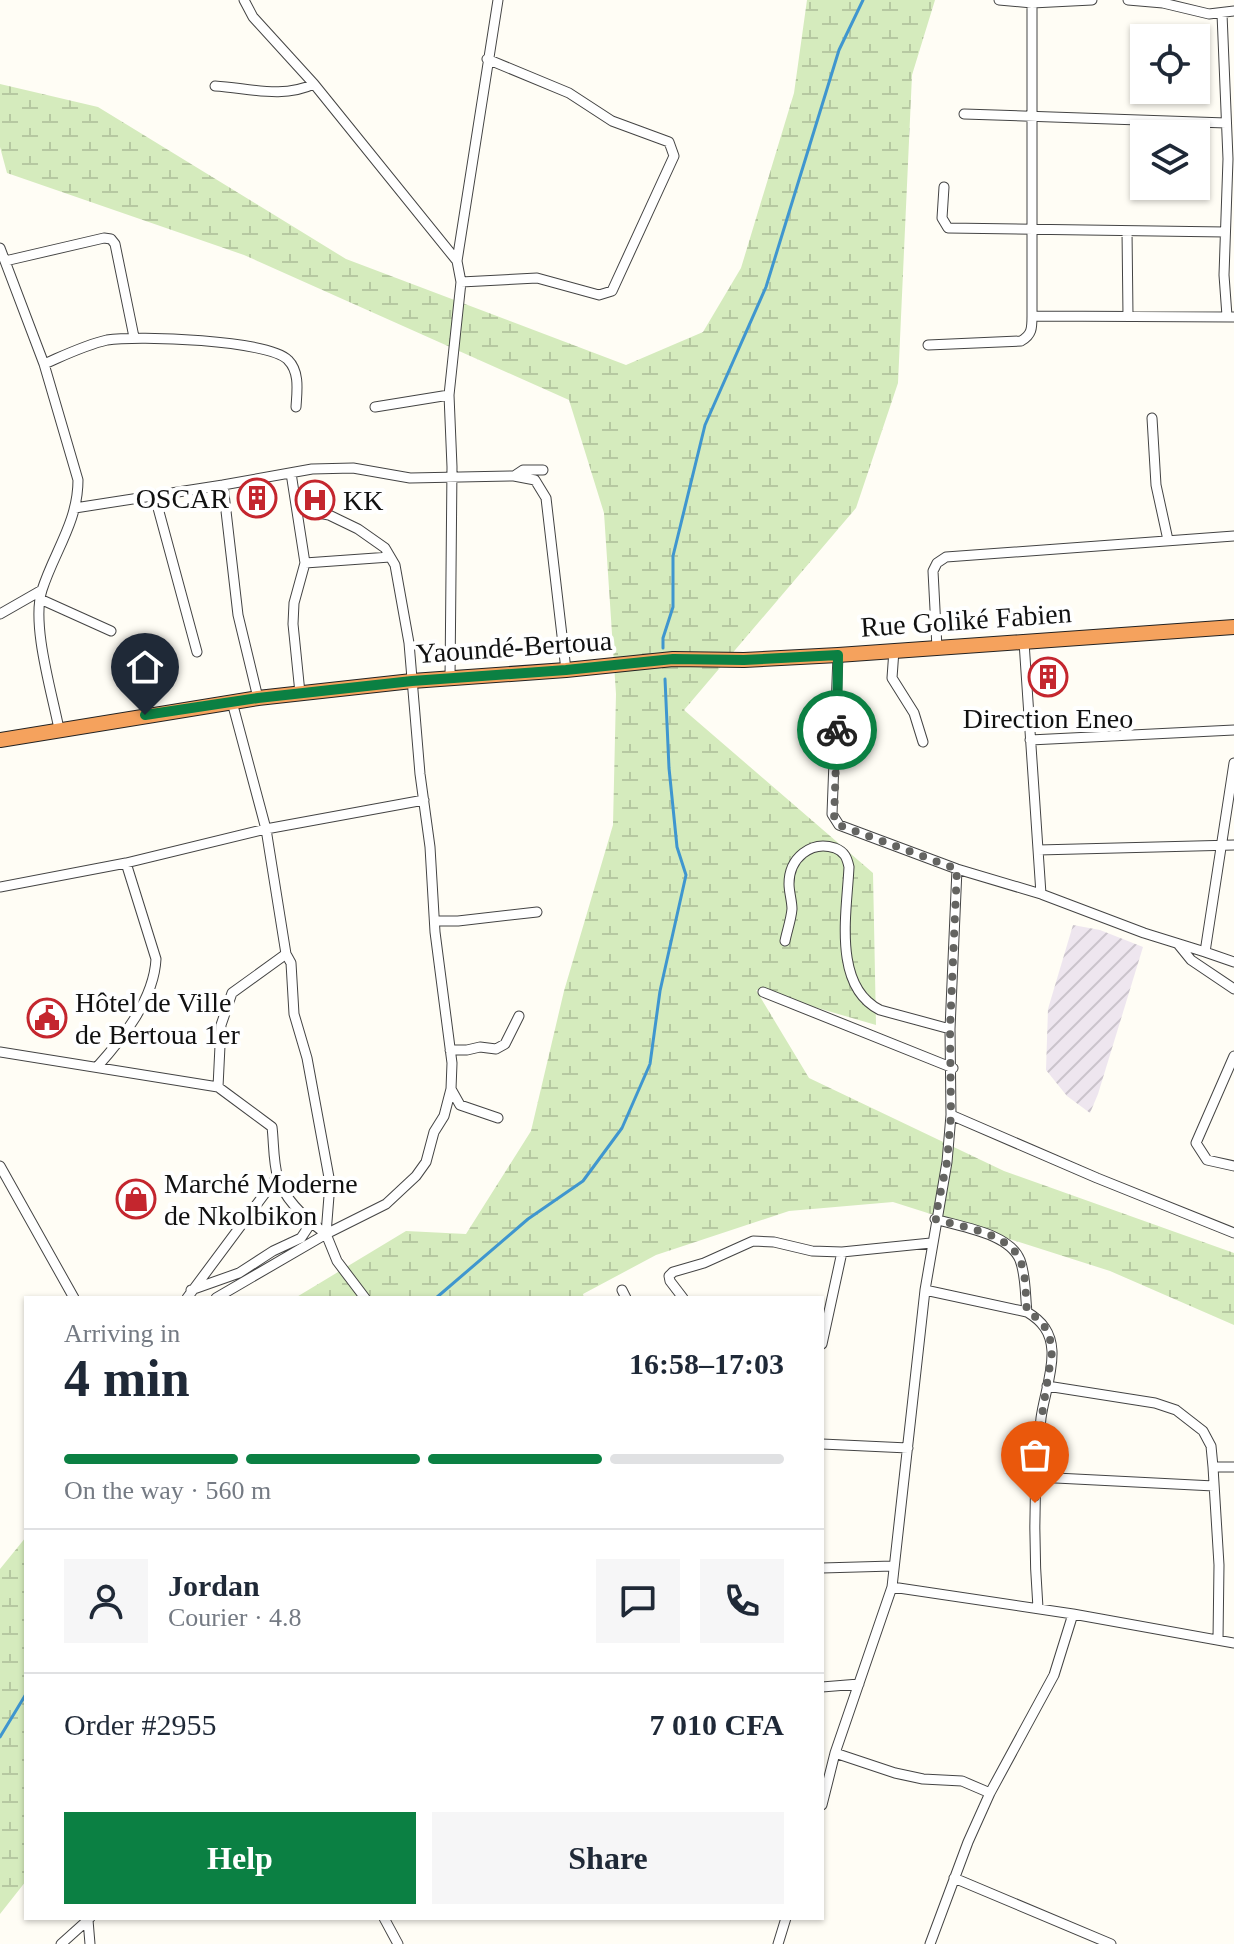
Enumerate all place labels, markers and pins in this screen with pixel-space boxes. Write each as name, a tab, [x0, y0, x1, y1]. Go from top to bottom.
building icon: OSCAR	[236, 477, 278, 519]
hospital icon: KK	[294, 479, 336, 521]
place label: OSCAR	[136, 483, 229, 514]
place label: KK	[343, 485, 383, 516]
pin	[111, 633, 179, 715]
building icon: Direction Eneo	[1027, 656, 1069, 698]
place label: Direction Eneo	[963, 703, 1133, 734]
place label: Hôtel de Ville de Bertoua 1er	[75, 987, 240, 1050]
public building icon: Hôtel de Ville de Bertoua 1er	[26, 997, 68, 1039]
place label: Marché Moderne de Nkolbikon	[164, 1168, 358, 1231]
shop icon: Marché Moderne de Nkolbikon	[115, 1178, 157, 1220]
pin	[1001, 1421, 1069, 1503]

